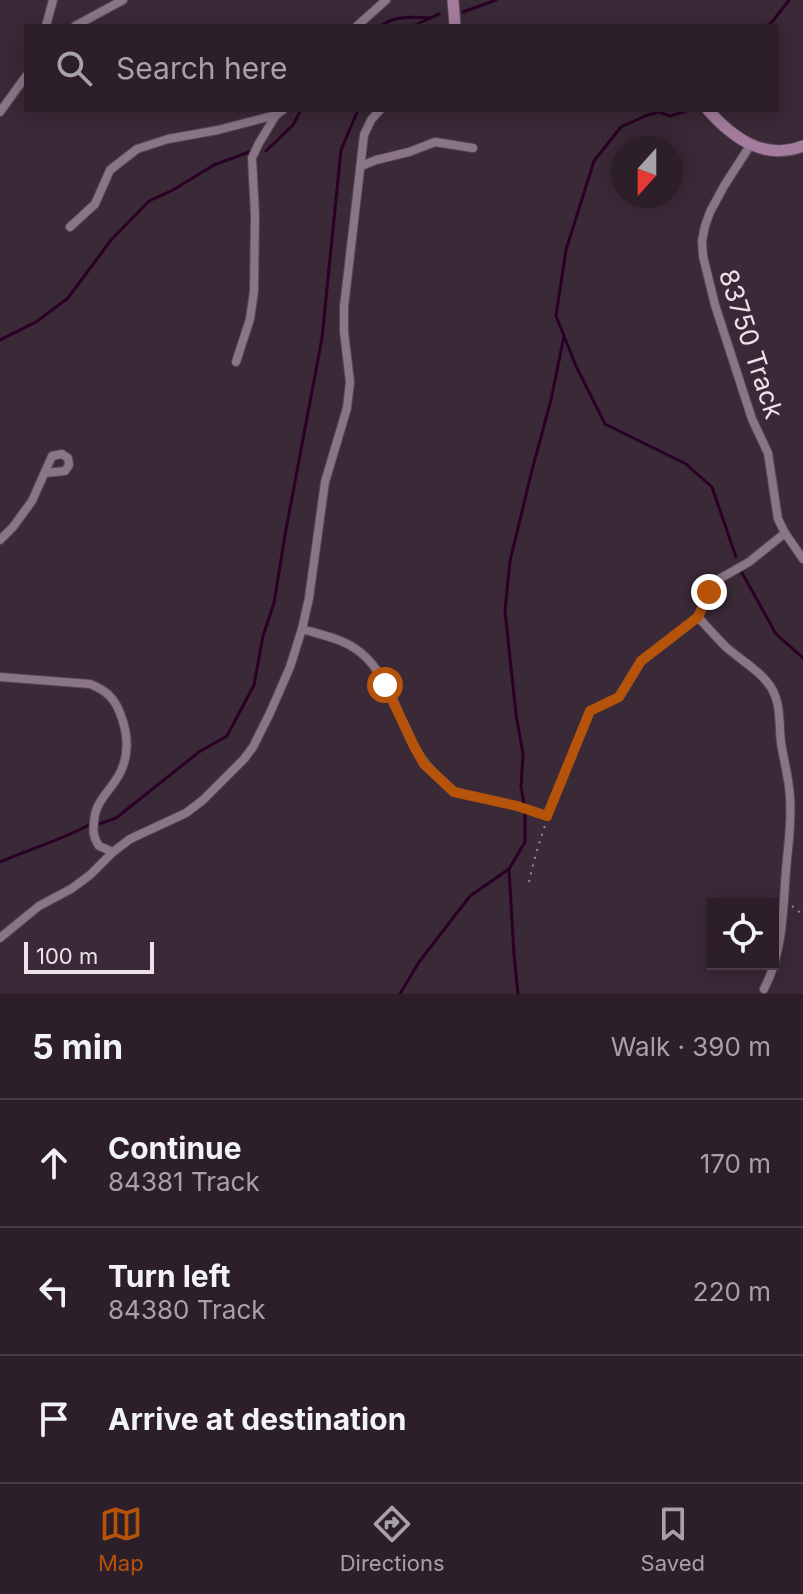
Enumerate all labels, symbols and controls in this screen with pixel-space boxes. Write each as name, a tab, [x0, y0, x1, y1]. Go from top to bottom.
search box	[24, 24, 779, 112]
icon: search	[52, 46, 96, 90]
text: Search here	[116, 50, 288, 86]
north arrow	[611, 136, 683, 208]
street label: 83750 Track	[713, 265, 790, 422]
route end	[691, 574, 727, 610]
route start	[367, 667, 403, 703]
map controls	[707, 898, 779, 970]
button: locate	[707, 898, 779, 970]
scale bar	[24, 938, 154, 974]
text: 100 m	[36, 943, 98, 969]
text: 5 min	[32, 1026, 123, 1067]
text: Walk · 390 m	[611, 1031, 771, 1062]
text: Continue	[108, 1130, 242, 1166]
icon: ahead	[32, 1141, 76, 1185]
text: 170 m	[700, 1148, 771, 1179]
text: 84381 Track	[108, 1166, 260, 1197]
text: Turn left	[108, 1258, 230, 1294]
icon: left	[32, 1269, 76, 1313]
text: 220 m	[693, 1276, 771, 1307]
text: 84380 Track	[108, 1294, 266, 1325]
icon: arrive	[32, 1397, 76, 1441]
text: Arrive at destination	[108, 1401, 406, 1437]
tab: Map	[98, 1502, 144, 1576]
tab: Directions	[340, 1502, 445, 1576]
tab: Saved	[641, 1502, 705, 1576]

